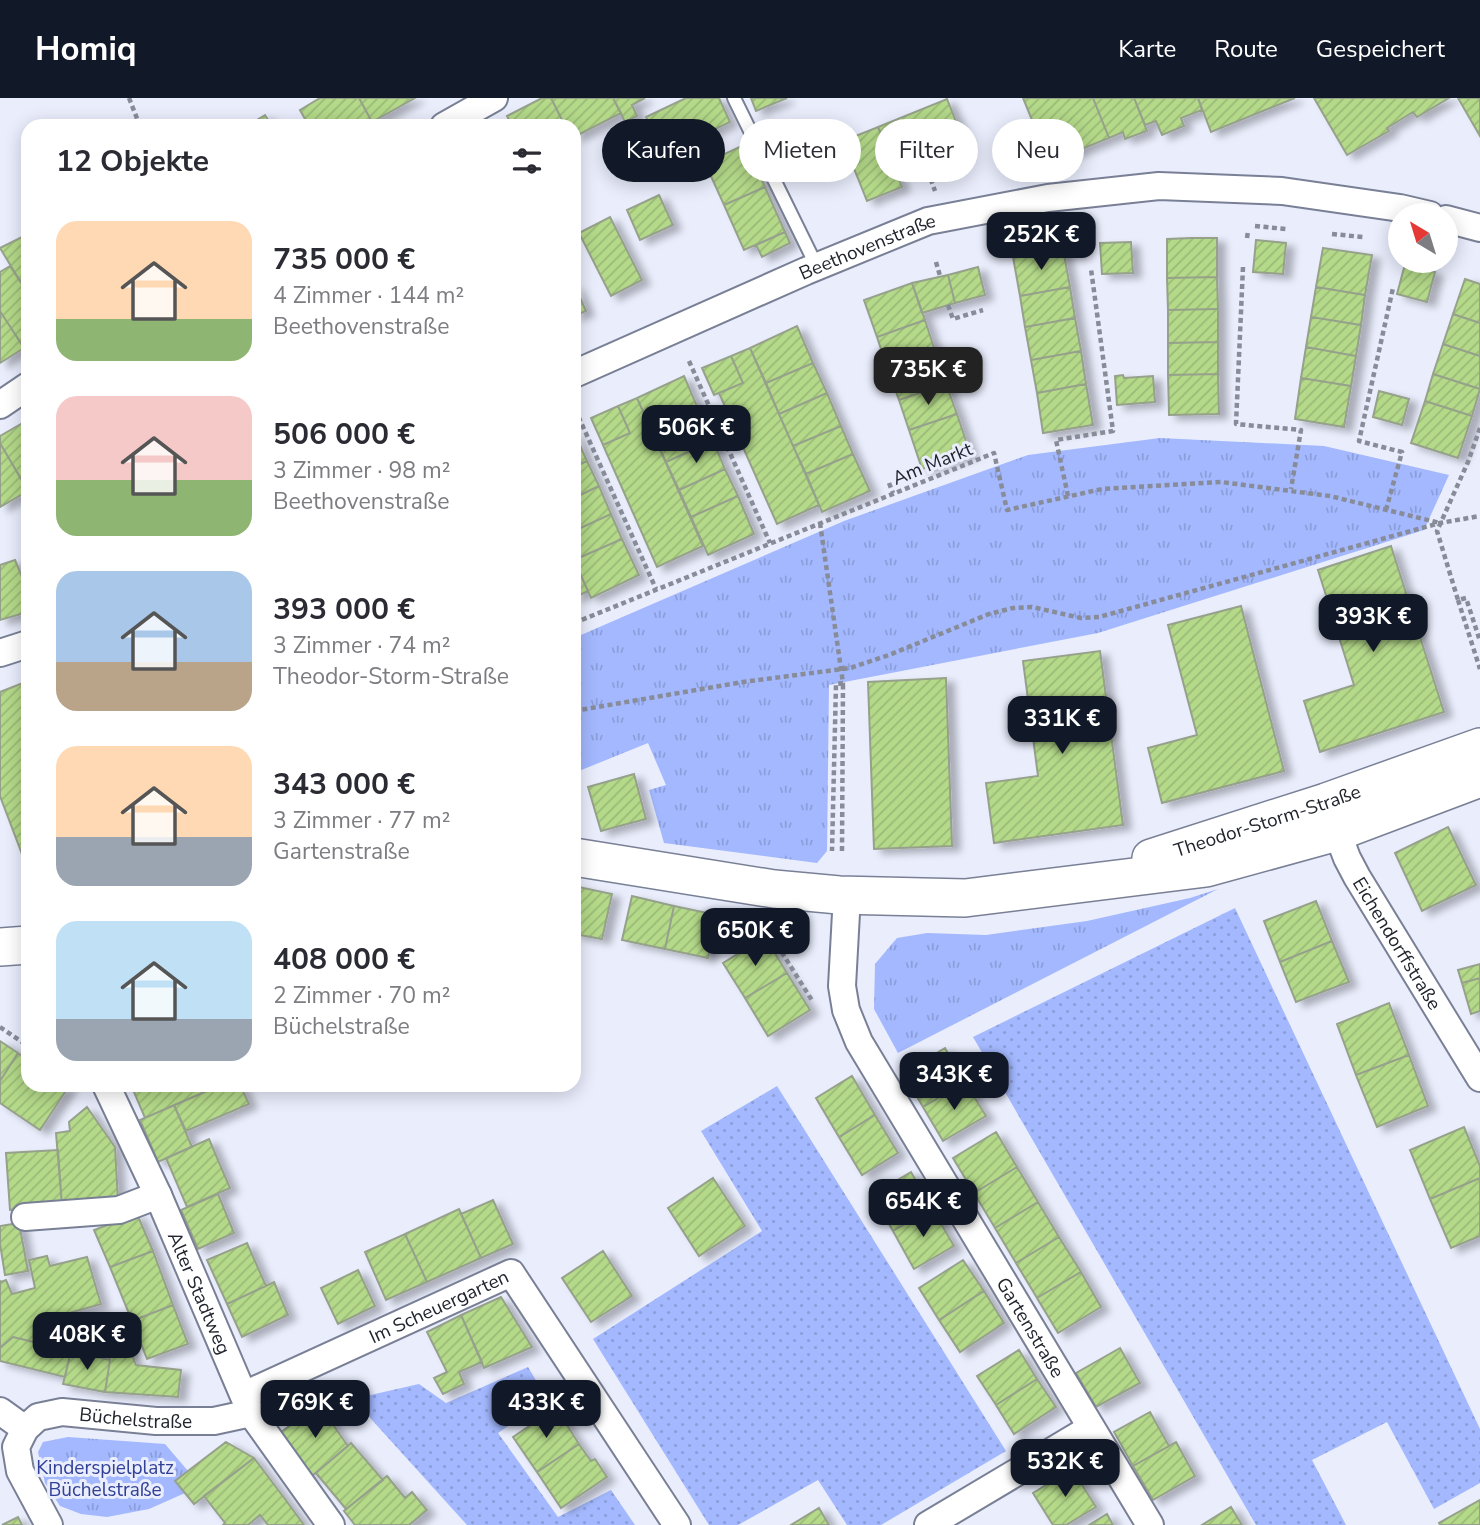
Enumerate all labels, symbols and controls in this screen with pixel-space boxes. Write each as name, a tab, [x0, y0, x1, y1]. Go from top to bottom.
text: Homiq	[35, 27, 137, 72]
text: Karte	[1118, 33, 1176, 65]
text: Route	[1214, 33, 1278, 65]
text: Gespeichert	[1316, 33, 1445, 65]
chip: Kaufen	[602, 119, 725, 182]
chip: Mieten	[739, 119, 861, 182]
chip: Filter	[875, 119, 978, 182]
chip: Neu	[992, 119, 1084, 182]
text: 12 Objekte	[56, 141, 209, 182]
icon: filters	[508, 142, 546, 180]
north arrow	[1388, 203, 1458, 273]
map controls	[1388, 203, 1458, 273]
street label: Beethovenstraße	[795, 208, 938, 287]
pin: 252K €	[984, 212, 1098, 272]
text: 252K €	[1003, 219, 1079, 250]
text: 735 000 €	[273, 239, 415, 280]
icon: home	[112, 249, 196, 333]
text: 4 Zimmer · 144 m²	[273, 280, 464, 311]
text: Beethovenstraße	[273, 311, 449, 342]
pin: 735K €	[871, 348, 985, 407]
text: 735K €	[890, 354, 966, 385]
pin: 506K €	[639, 406, 753, 465]
text: 506K €	[658, 412, 734, 443]
text: 506 000 €	[273, 414, 415, 455]
icon: home	[112, 424, 196, 508]
street label: Am Markt	[889, 436, 977, 492]
text: 3 Zimmer · 98 m²	[273, 455, 450, 486]
text: Beethovenstraße	[273, 486, 449, 517]
text: 393 000 €	[273, 589, 415, 630]
pin: 393K €	[1316, 594, 1430, 654]
icon: home	[112, 599, 196, 683]
text: 393K €	[1335, 601, 1411, 632]
text: 3 Zimmer · 74 m²	[273, 630, 450, 661]
text: Theodor-Storm-Straße	[273, 661, 509, 692]
pin: 331K €	[1005, 696, 1119, 756]
text: 331K €	[1024, 703, 1100, 734]
text: 343 000 €	[273, 764, 415, 805]
icon: home	[112, 774, 196, 858]
street label: Theodor-Storm-Straße	[1171, 779, 1364, 864]
text: 3 Zimmer · 77 m²	[273, 805, 450, 836]
text: Gartenstraße	[273, 836, 410, 867]
street label: Eichendorffstraße	[1346, 872, 1447, 1015]
pin: 650K €	[698, 908, 812, 968]
text: 650K €	[717, 915, 793, 946]
text: 408 000 €	[273, 939, 415, 980]
icon: home	[112, 949, 196, 1033]
text: 2 Zimmer · 70 m²	[273, 980, 450, 1011]
text: Büchelstraße	[273, 1011, 410, 1042]
pin: 343K €	[897, 1052, 1011, 1112]
text: 343K €	[916, 1059, 992, 1090]
pin: 654K €	[866, 1180, 980, 1239]
text: 654K €	[885, 1186, 961, 1217]
street label: Alter Stadtweg	[161, 1228, 236, 1359]
street label: Im Scheuergarten	[365, 1264, 513, 1350]
street label: Gartenstraße	[990, 1273, 1070, 1383]
pin: 408K €	[30, 1312, 144, 1372]
text: 408K €	[49, 1319, 125, 1350]
pin: 769K €	[258, 1380, 372, 1440]
pin: 433K €	[489, 1380, 603, 1440]
text: 769K €	[277, 1387, 353, 1418]
text: 433K €	[508, 1387, 584, 1418]
street label: Büchelstraße	[78, 1402, 192, 1435]
pin: 532K €	[1008, 1440, 1122, 1499]
text: 532K €	[1027, 1446, 1103, 1477]
park label: Kinderspielplatz Büchelstraße	[36, 1455, 174, 1503]

